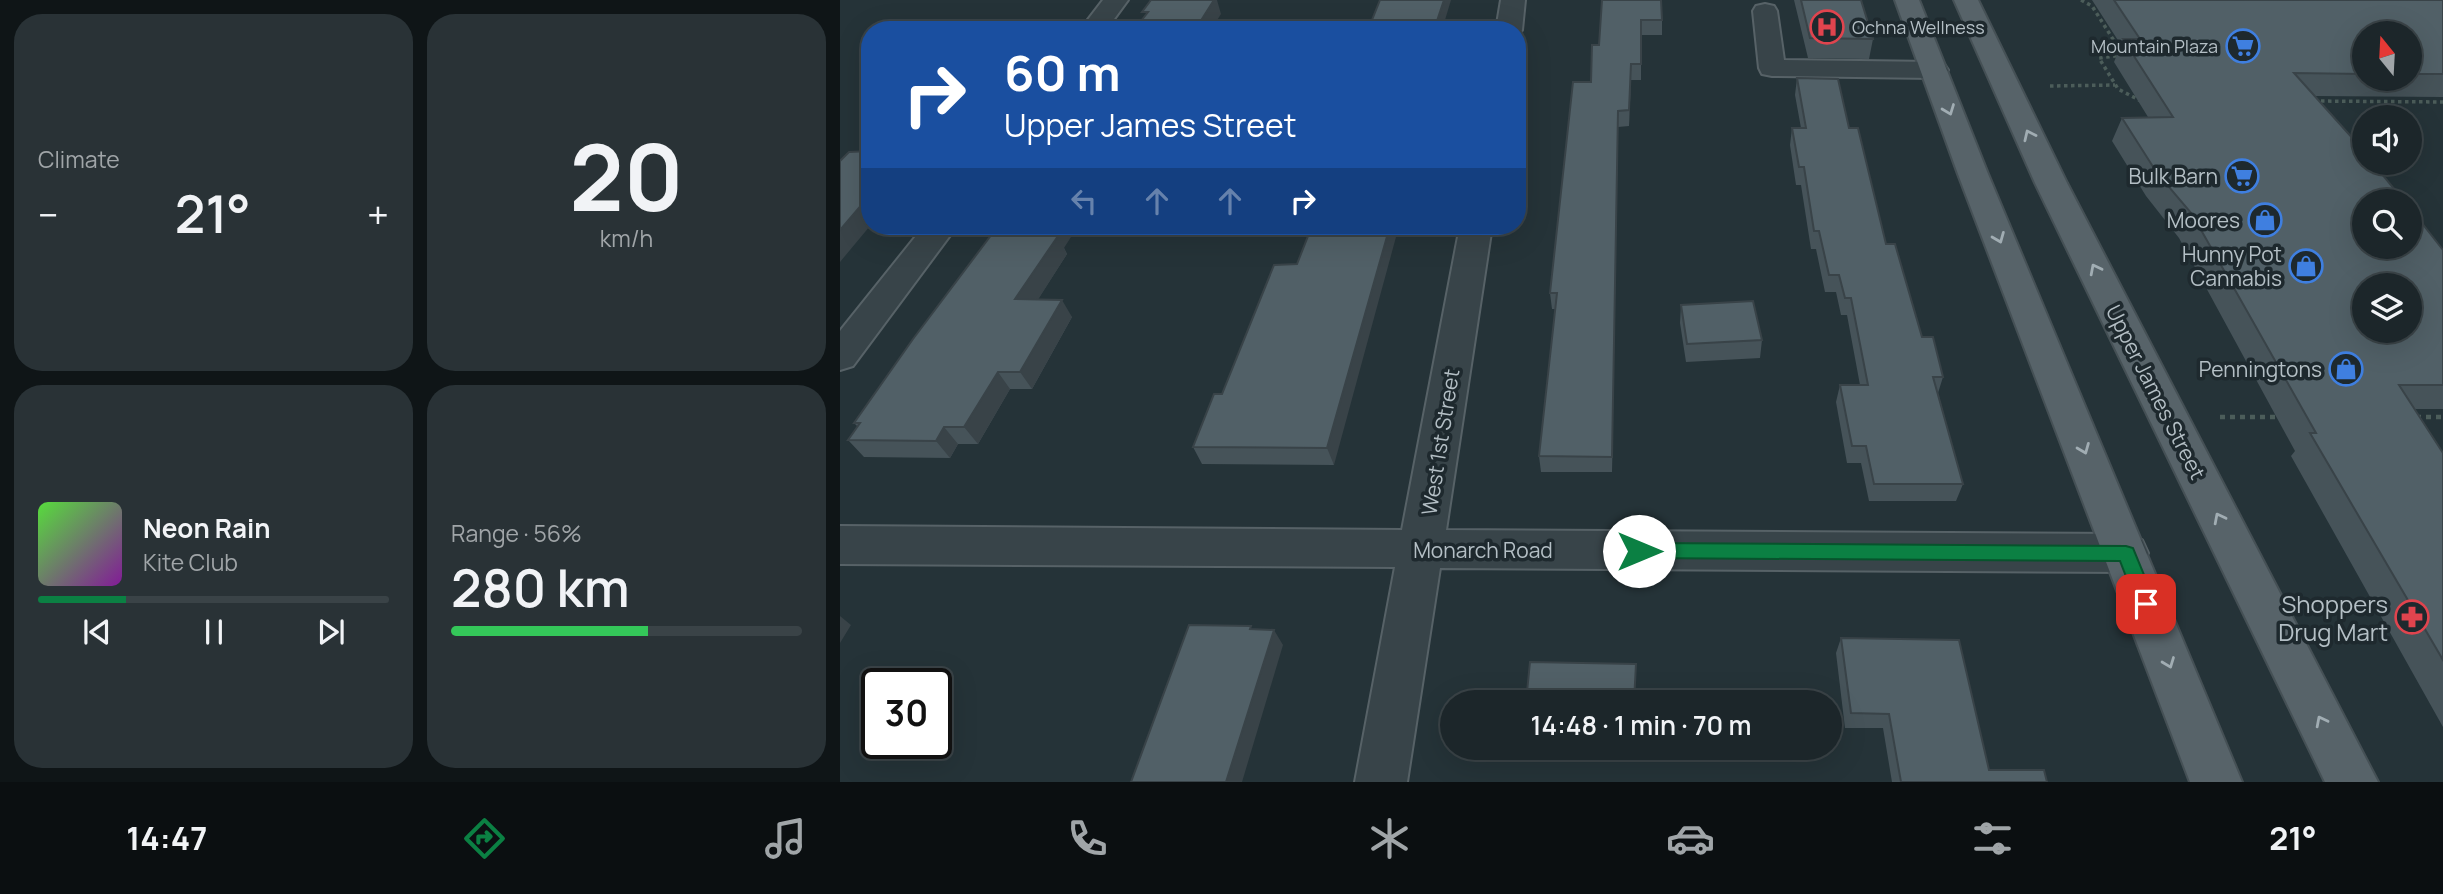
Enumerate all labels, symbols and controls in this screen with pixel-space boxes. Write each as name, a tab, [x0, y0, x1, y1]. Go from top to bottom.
hospital icon: Ochna Wellness	[1808, 8, 1846, 46]
place label: Ochna Wellness	[1852, 15, 1985, 39]
north arrow	[2352, 21, 2422, 91]
map controls	[2352, 21, 2422, 343]
supermarket icon: Mountain Plaza	[2224, 27, 2262, 65]
place label: Mountain Plaza	[2091, 34, 2218, 58]
text: 60 m	[1004, 39, 1121, 106]
icon: right	[889, 49, 980, 140]
text: Upper James Street	[1004, 103, 1297, 147]
one-way arrow	[1940, 103, 1954, 115]
button: sound	[2352, 105, 2422, 175]
text: 20	[569, 114, 684, 238]
one-way arrow	[2023, 130, 2037, 142]
text: Climate	[38, 143, 120, 175]
supermarket icon: Bulk Barn	[2223, 157, 2261, 195]
place label: Bulk Barn	[2129, 162, 2218, 190]
text: 21°	[175, 178, 251, 249]
icon: left	[1065, 182, 1103, 220]
icon: ahead	[1138, 182, 1176, 220]
icon: ahead	[1211, 182, 1249, 220]
icon: right	[1284, 182, 1322, 220]
text: −	[38, 188, 59, 240]
text: +	[367, 188, 389, 240]
button: search	[2352, 189, 2422, 259]
shop icon: Moores	[2246, 201, 2284, 239]
place label: Moores	[2167, 206, 2240, 234]
text: km/h	[600, 222, 653, 254]
one-way arrow	[1990, 231, 2004, 243]
place label: Hunny Pot Cannabis	[2182, 240, 2282, 292]
shop icon: Hunny Pot Cannabis	[2287, 247, 2325, 285]
one-way arrow	[2089, 264, 2103, 276]
button: layers	[2352, 273, 2422, 343]
street label: Upper James Street	[2100, 300, 2212, 484]
shop icon: Penningtons	[2327, 350, 2365, 388]
place label: Penningtons	[2199, 355, 2322, 383]
street label: West 1st Street	[1415, 367, 1465, 517]
one-way arrow	[2076, 441, 2090, 454]
text: Neon Rain	[143, 510, 271, 546]
one-way arrow	[2214, 513, 2228, 525]
position arrow	[1602, 514, 1676, 588]
text: Range · 56%	[451, 517, 582, 549]
street label: Monarch Road	[1413, 536, 1553, 564]
text: Kite Club	[143, 546, 238, 578]
text: 280 km	[451, 552, 630, 623]
pin	[2116, 574, 2176, 634]
icon: arrive	[2127, 585, 2165, 623]
place label: Shoppers Drug Mart	[2278, 587, 2388, 648]
pharmacy icon: Shoppers Drug Mart	[2393, 598, 2431, 636]
icon: previous	[78, 613, 116, 651]
icon: pause	[195, 613, 233, 651]
icon: next	[312, 613, 350, 651]
one-way arrow	[2160, 656, 2174, 668]
speed limit sign: 30	[861, 668, 952, 759]
text: 14:48 · 1 min · 70 m	[1531, 707, 1751, 743]
one-way arrow	[2316, 716, 2330, 728]
icon: directions	[460, 814, 509, 863]
icon: music	[761, 814, 810, 863]
icon: phone	[1063, 814, 1112, 863]
icon: climate	[1365, 814, 1414, 863]
icon: car	[1666, 814, 1715, 863]
icon: filters	[1968, 814, 2017, 863]
text: 14:47	[126, 816, 207, 860]
text: 21°	[2269, 816, 2317, 860]

